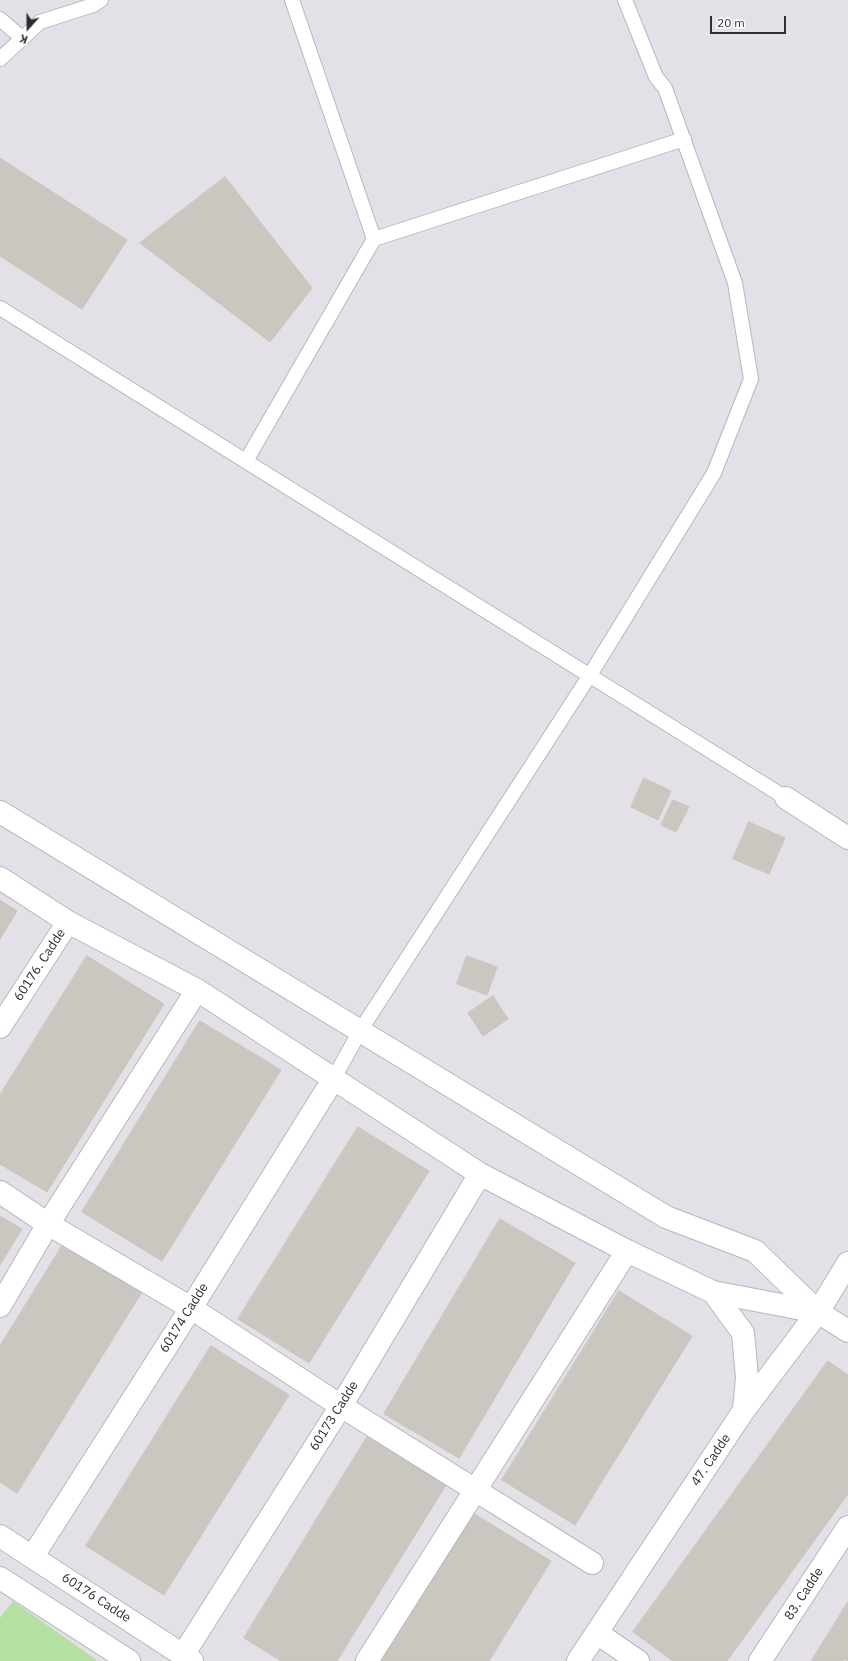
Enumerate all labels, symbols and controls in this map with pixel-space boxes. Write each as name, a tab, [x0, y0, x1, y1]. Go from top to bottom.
north arrow	[8, 8, 48, 48]
scale bar	[712, 8, 788, 34]
text: 20 m	[717, 15, 745, 30]
text: K	[18, 31, 30, 47]
street label: 60176. Cadde	[11, 926, 69, 1004]
street label: 60174 Cadde	[156, 1280, 212, 1356]
street label: 60173 Cadde	[306, 1378, 362, 1454]
street label: 47. Cadde	[688, 1431, 734, 1489]
street label: 83. Cadde	[781, 1565, 827, 1623]
street label: 60176 Cadde	[58, 1570, 134, 1626]

